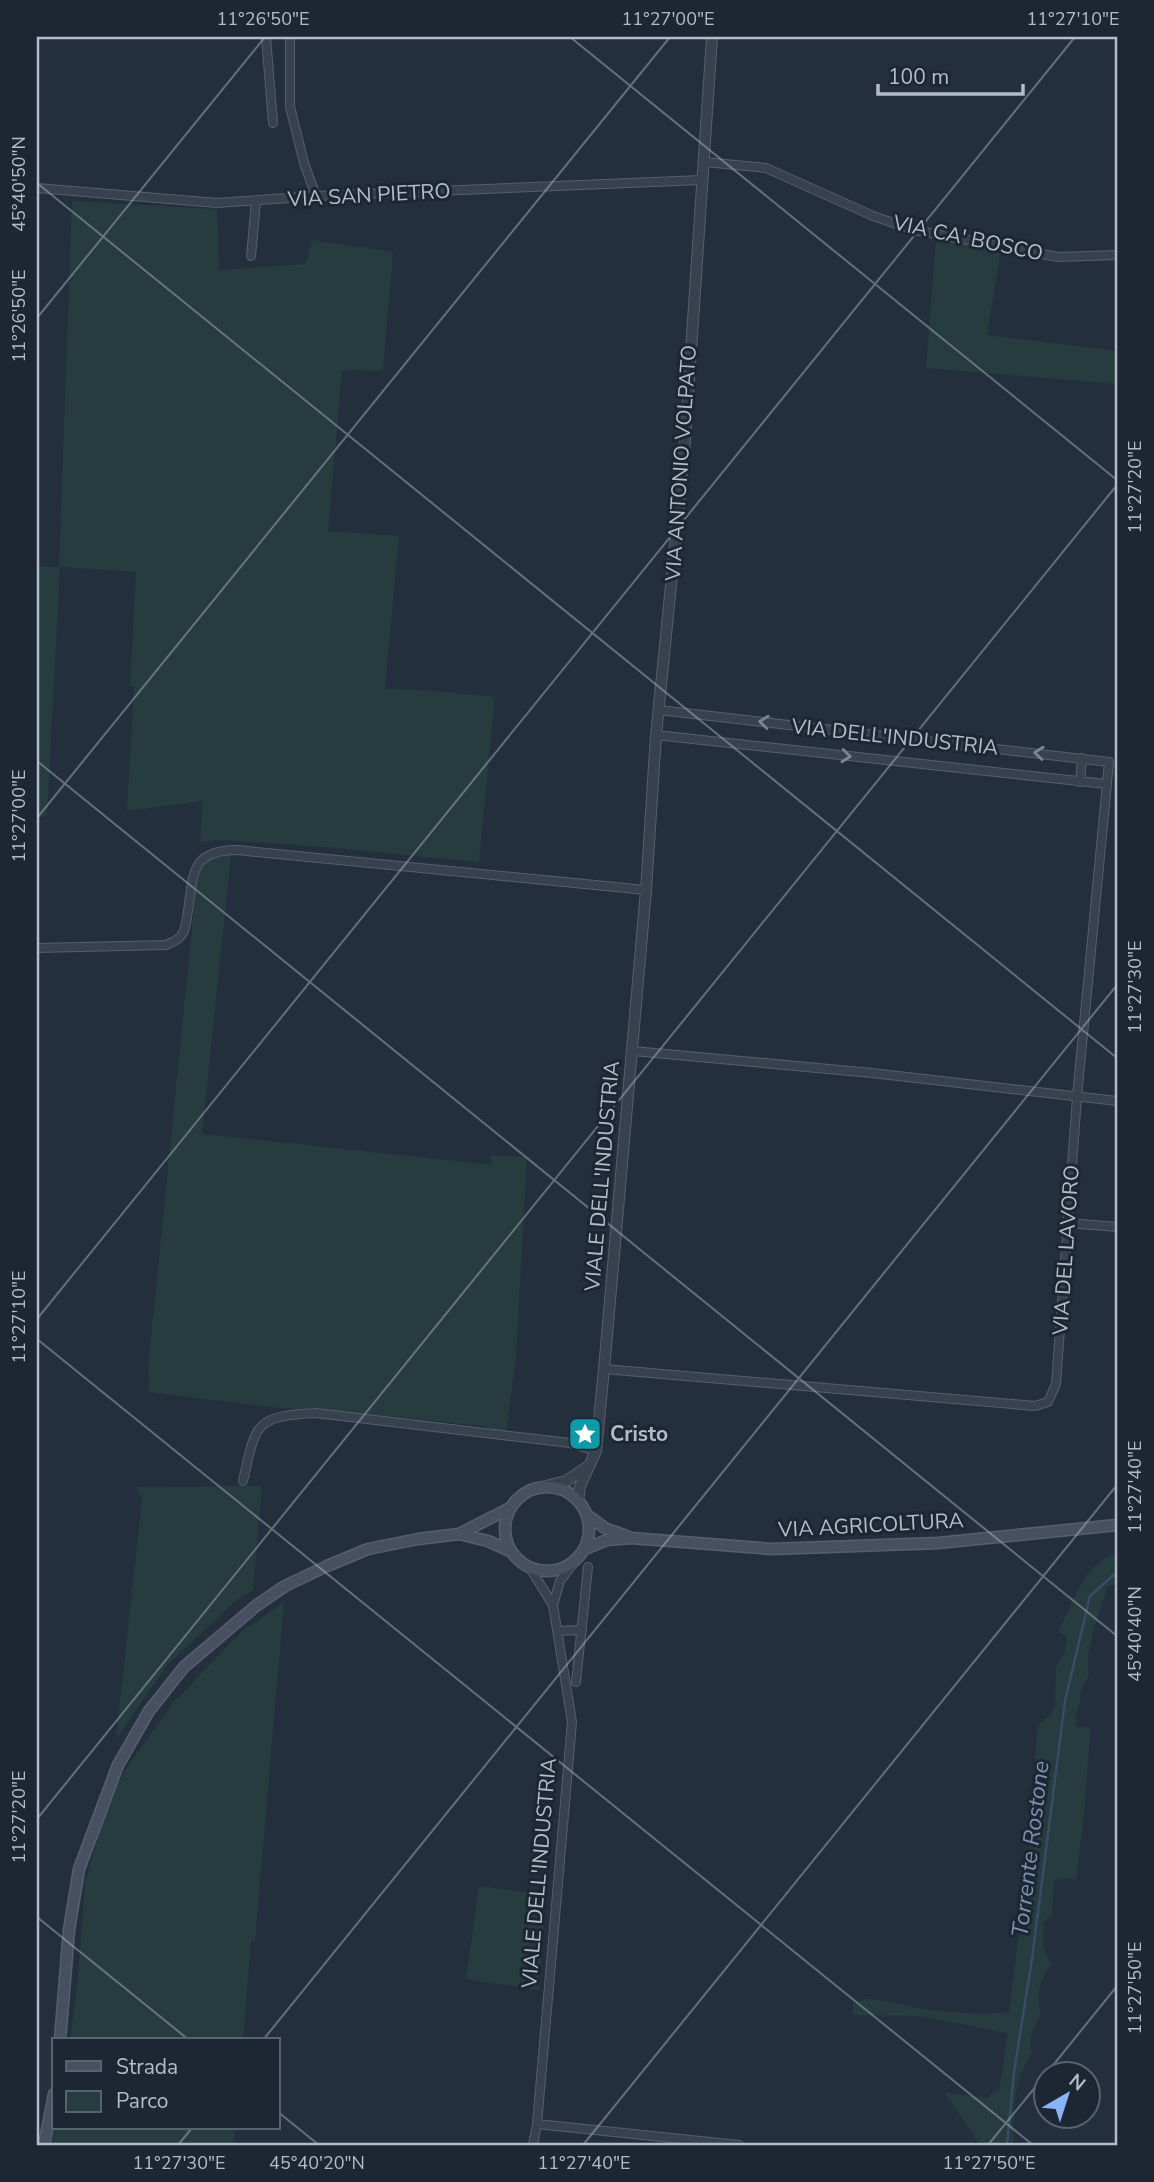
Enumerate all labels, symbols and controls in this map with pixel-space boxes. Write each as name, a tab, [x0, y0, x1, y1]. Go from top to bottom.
text: 11°26'50"E	[217, 7, 310, 31]
text: 11°27'00"E	[622, 7, 715, 31]
text: 11°27'10"E	[1027, 7, 1120, 31]
scale bar	[878, 52, 1023, 96]
text: 100 m	[888, 63, 949, 91]
text: 45°40'50"N	[7, 136, 31, 232]
street label: VIA SAN PIETRO	[286, 177, 451, 213]
street label: VIA CA' BOSCO	[889, 208, 1046, 268]
text: 11°26'50"E	[7, 270, 31, 363]
street label: VIA ANTONIO VOLPATO	[659, 344, 703, 583]
text: 11°27'20"E	[1123, 441, 1147, 534]
street label: VIA DELL'INDUSTRIA	[789, 712, 1000, 762]
one-way arrow	[758, 715, 770, 730]
one-way arrow	[1033, 746, 1045, 761]
one-way arrow	[841, 748, 852, 763]
text: 11°27'00"E	[7, 770, 31, 863]
text: 11°27'30"E	[1123, 941, 1147, 1034]
street label: VIALE DELL'INDUSTRIA	[578, 1060, 626, 1293]
street label: VIA DEL LAVORO	[1046, 1164, 1086, 1337]
text: 11°27'10"E	[7, 1271, 31, 1364]
place icon: Cristo	[566, 1415, 604, 1453]
place label: Cristo	[610, 1420, 668, 1448]
text: 11°27'40"E	[1123, 1441, 1147, 1534]
street label: VIA AGRICOLTURA	[776, 1506, 965, 1544]
text: 45°40'40"N	[1123, 1586, 1147, 1682]
street label: VIALE DELL'INDUSTRIA	[515, 1757, 563, 1990]
water label: Torrente Rostone	[1004, 1759, 1057, 1939]
text: 11°27'20"E	[7, 1771, 31, 1864]
text: 11°27'50"E	[1123, 1942, 1147, 2035]
legend	[52, 2038, 280, 2130]
text: Strada	[116, 2053, 178, 2081]
north arrow	[1032, 2060, 1102, 2130]
text: N	[1063, 2068, 1091, 2097]
text: Parco	[116, 2087, 169, 2115]
text: 11°27'30"E	[133, 2151, 226, 2175]
text: 45°40'20"N	[269, 2151, 365, 2175]
text: 11°27'40"E	[538, 2151, 631, 2175]
text: 11°27'50"E	[943, 2151, 1036, 2175]

